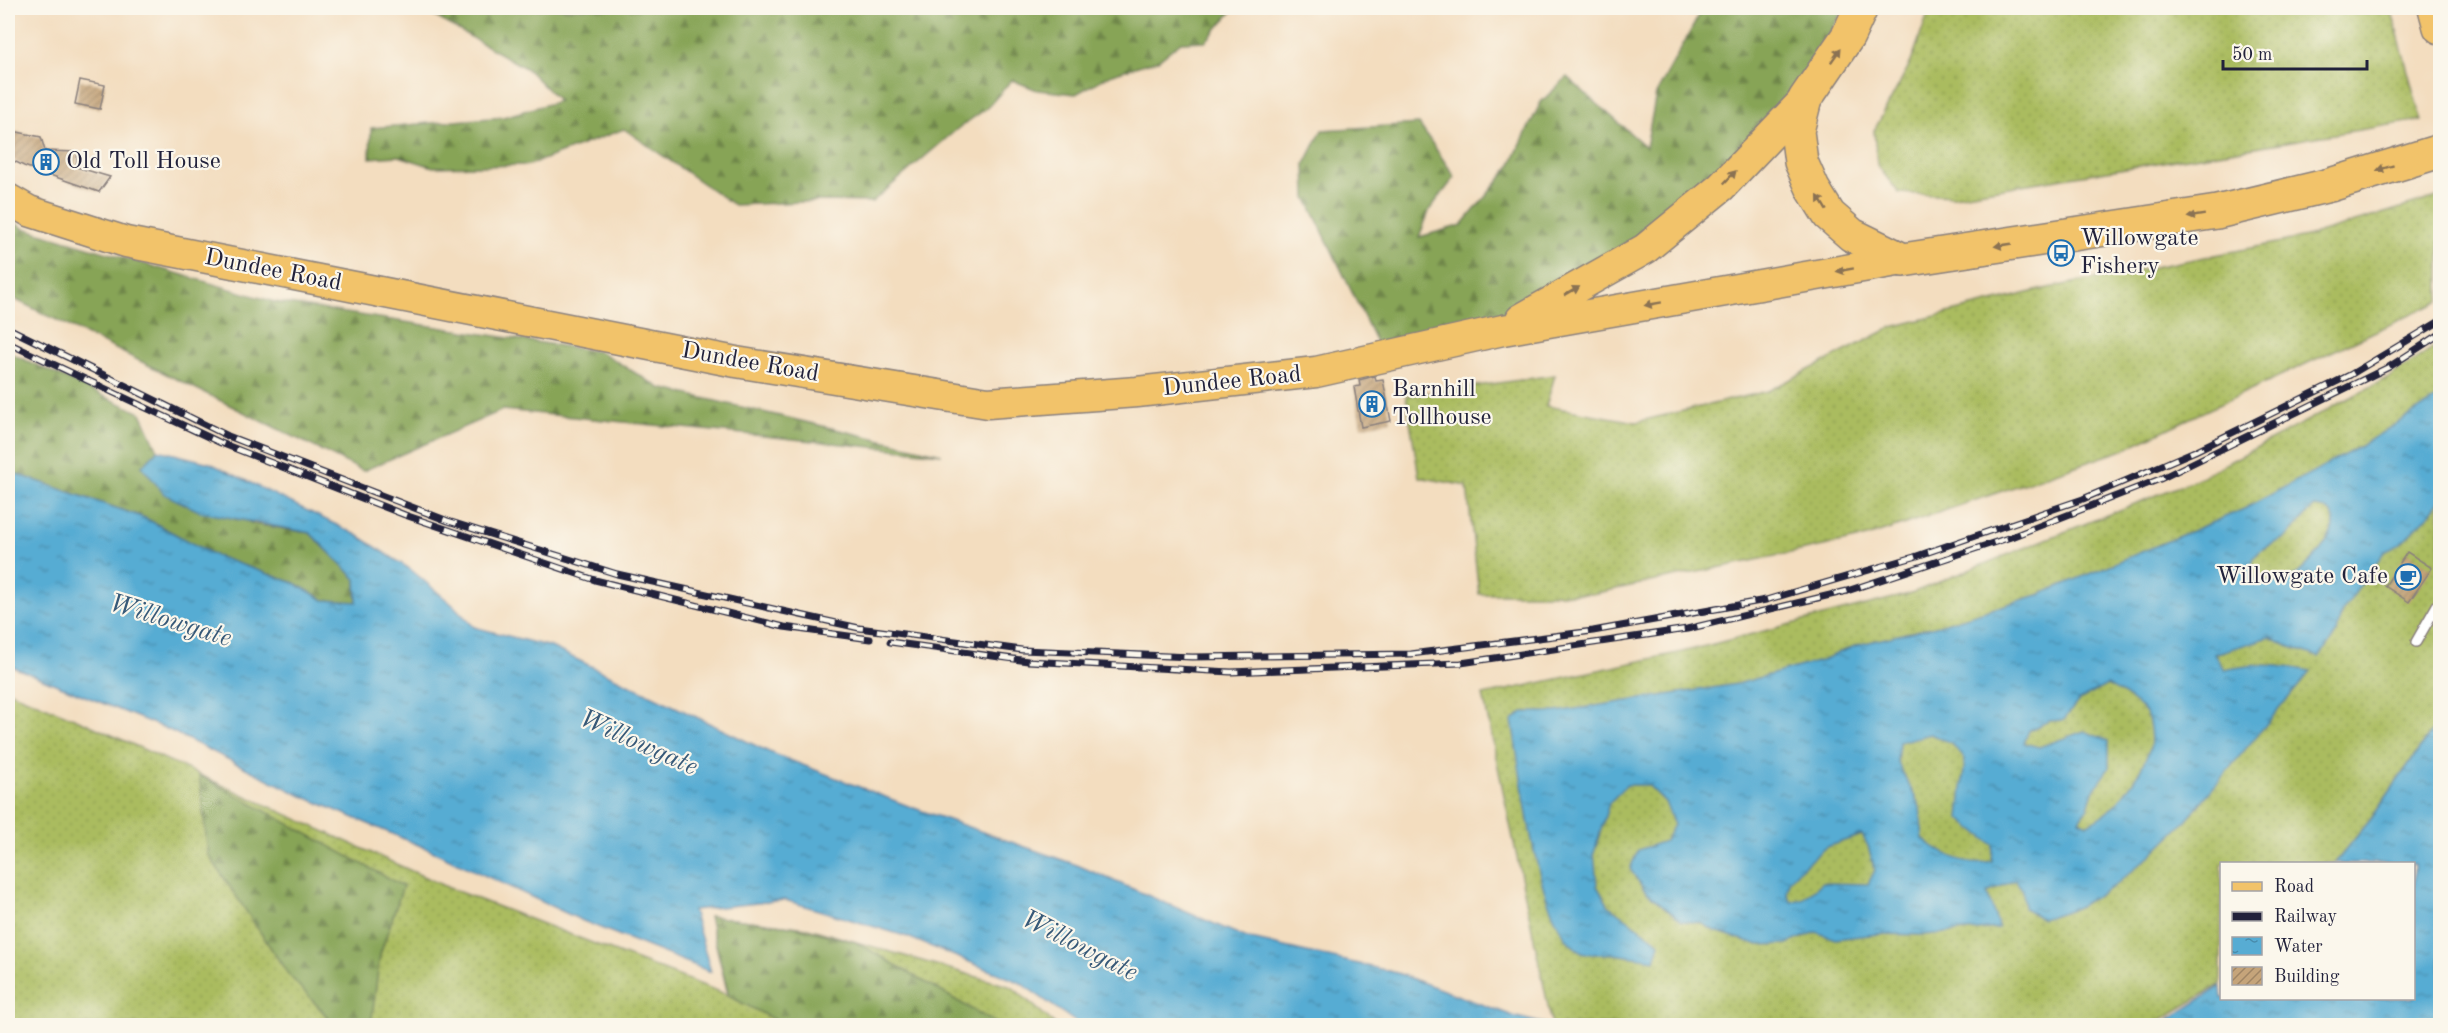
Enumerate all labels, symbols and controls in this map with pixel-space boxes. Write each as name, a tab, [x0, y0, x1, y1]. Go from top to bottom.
scale bar	[2223, 33, 2367, 71]
text: 50 m	[2232, 46, 2272, 64]
one-way arrow	[1830, 47, 1842, 63]
building icon: Old Toll House	[31, 147, 61, 177]
place label: Old Toll House	[66, 150, 221, 174]
one-way arrow	[2375, 164, 2393, 174]
one-way arrow	[1722, 171, 1736, 185]
one-way arrow	[1817, 194, 1827, 211]
one-way arrow	[2186, 211, 2205, 220]
place label: Willowgate Fishery	[2080, 227, 2198, 279]
bus stop icon: Willowgate Fishery	[2046, 238, 2076, 268]
one-way arrow	[1993, 240, 2012, 249]
street label: Dundee Road	[202, 246, 344, 296]
one-way arrow	[1835, 266, 1854, 275]
one-way arrow	[1564, 285, 1580, 296]
one-way arrow	[1643, 299, 1662, 308]
street label: Dundee Road	[679, 339, 821, 387]
street label: Dundee Road	[1161, 363, 1303, 401]
place label: Barnhill Tollhouse	[1392, 378, 1492, 430]
building icon: Barnhill Tollhouse	[1357, 389, 1387, 419]
cafe icon: Willowgate Cafe	[2393, 562, 2423, 592]
place label: Willowgate Cafe	[2216, 565, 2388, 589]
water label: Willowgate	[105, 590, 235, 652]
water label: Willowgate	[575, 705, 701, 781]
legend	[2220, 862, 2415, 1000]
text: Road	[2274, 878, 2314, 896]
water label: Willowgate	[1017, 906, 1141, 986]
text: Railway	[2274, 908, 2337, 926]
text: Water	[2274, 938, 2323, 956]
text: Building	[2274, 968, 2340, 986]

